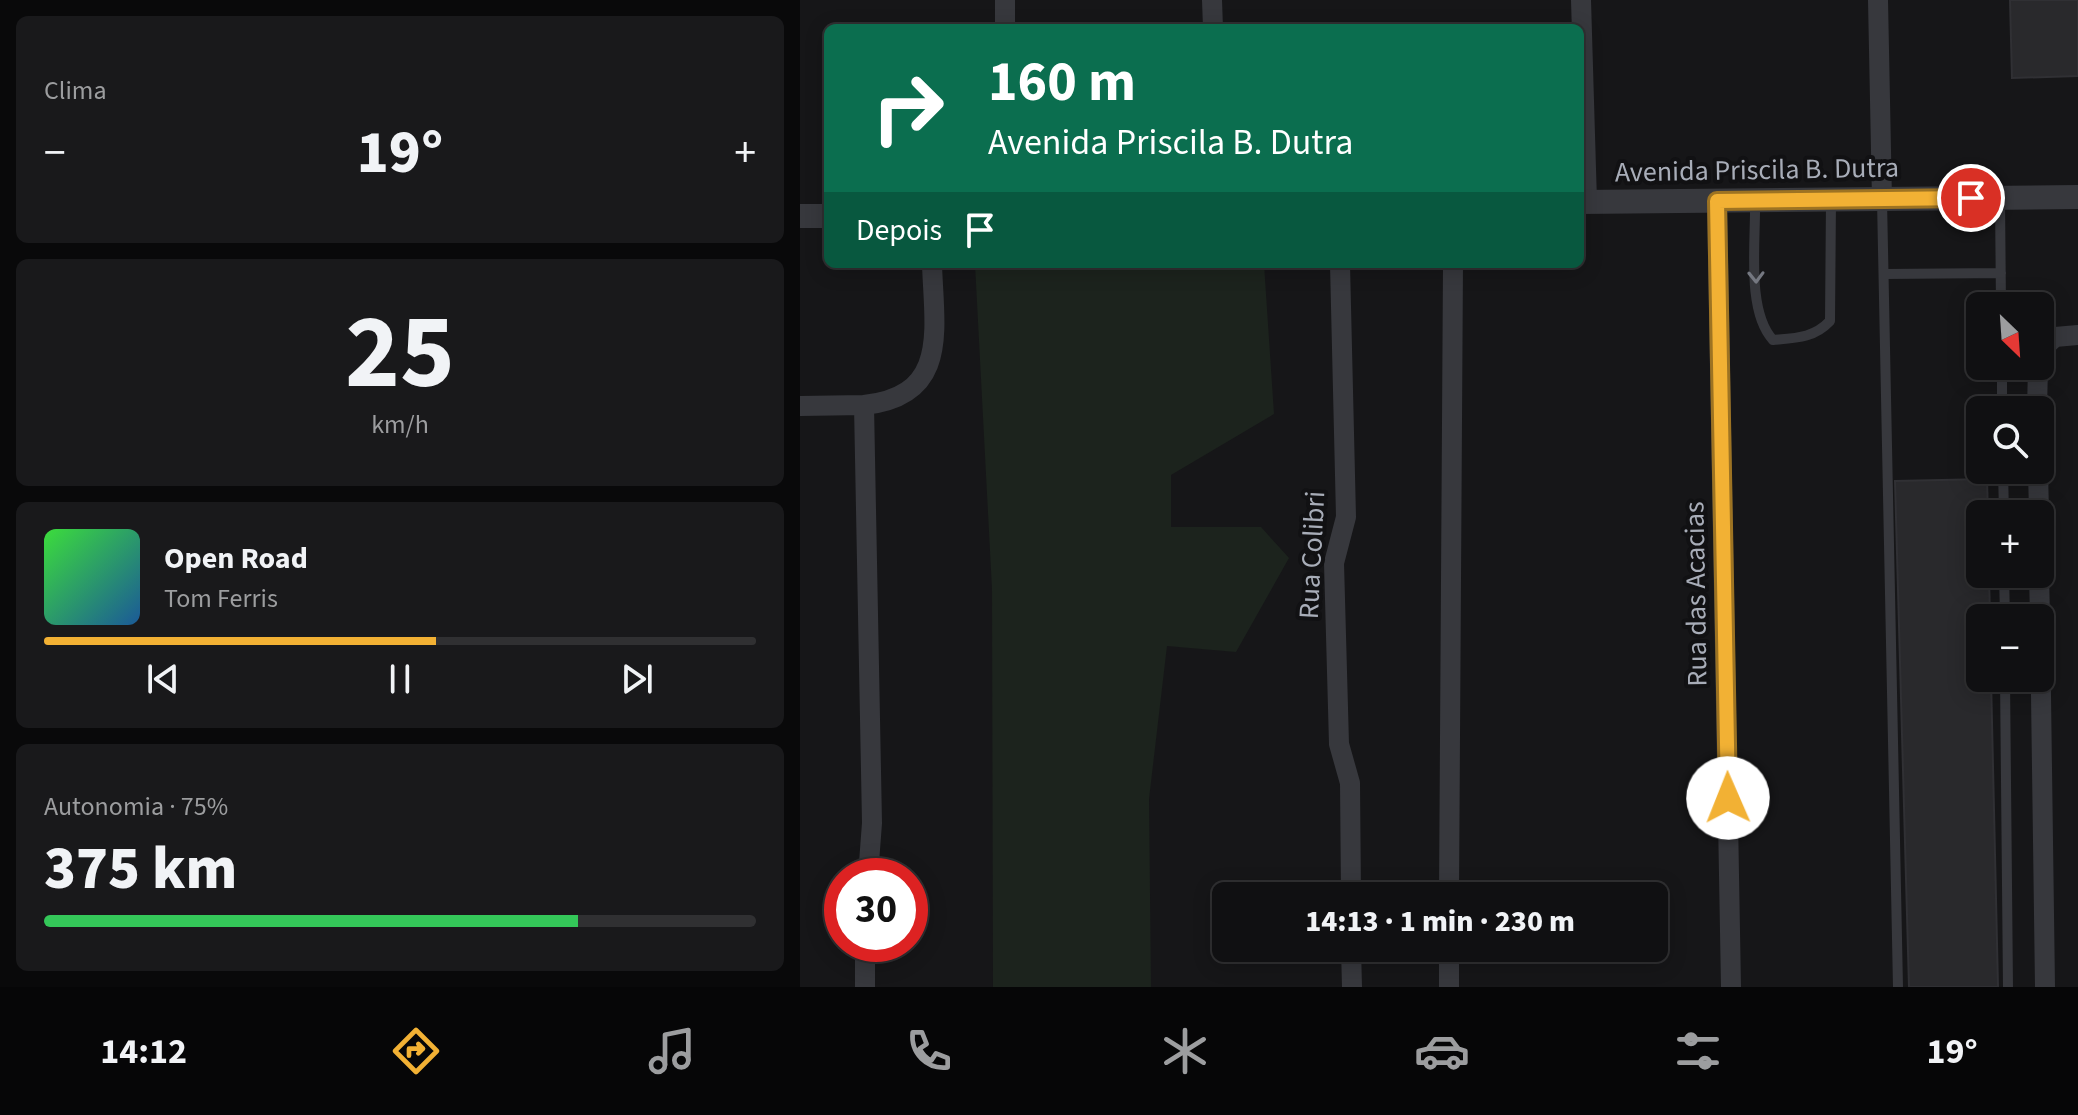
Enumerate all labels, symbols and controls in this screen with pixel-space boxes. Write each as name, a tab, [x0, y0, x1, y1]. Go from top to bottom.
text: 160 m	[988, 43, 1136, 122]
icon: right	[856, 56, 960, 160]
text: Clima	[44, 72, 107, 109]
text: 19°	[357, 111, 443, 196]
text: Avenida Priscila B. Dutra	[988, 117, 1353, 168]
text: −	[44, 122, 66, 185]
text: +	[734, 122, 756, 185]
street label: Avenida Priscila B. Dutra	[1615, 148, 1899, 192]
pin	[1937, 164, 2005, 232]
icon: arrive	[1949, 176, 1993, 220]
icon: arrive	[958, 208, 1002, 252]
text: Depois	[856, 209, 942, 252]
one-way arrow	[1748, 271, 1765, 284]
text: 25	[345, 280, 455, 428]
north arrow	[1966, 292, 2054, 380]
map controls	[1966, 292, 2054, 692]
button: search	[1966, 396, 2054, 484]
text: km/h	[371, 406, 429, 443]
street label: Rua Colibri	[1289, 490, 1335, 620]
button: +	[1966, 500, 2054, 588]
street label: Rua das Acacias	[1674, 501, 1718, 687]
text: Open Road	[164, 537, 308, 580]
text: Tom Ferris	[164, 580, 278, 617]
button: −	[1966, 604, 2054, 692]
icon: previous	[141, 657, 185, 701]
icon: pause	[378, 657, 422, 701]
icon: next	[615, 657, 659, 701]
position arrow	[1686, 756, 1770, 840]
text: Autonomia · 75%	[44, 788, 228, 825]
text: 375 km	[44, 827, 237, 912]
speed limit sign: 30	[824, 858, 928, 962]
text: 14:13 · 1 min · 230 m	[1305, 900, 1575, 943]
icon: directions	[388, 1023, 444, 1079]
icon: music	[644, 1023, 700, 1079]
icon: phone	[901, 1023, 957, 1079]
icon: climate	[1157, 1023, 1213, 1079]
icon: car	[1414, 1023, 1470, 1079]
icon: filters	[1670, 1023, 1726, 1079]
text: 14:12	[100, 1026, 187, 1077]
text: 19°	[1927, 1026, 1978, 1077]

